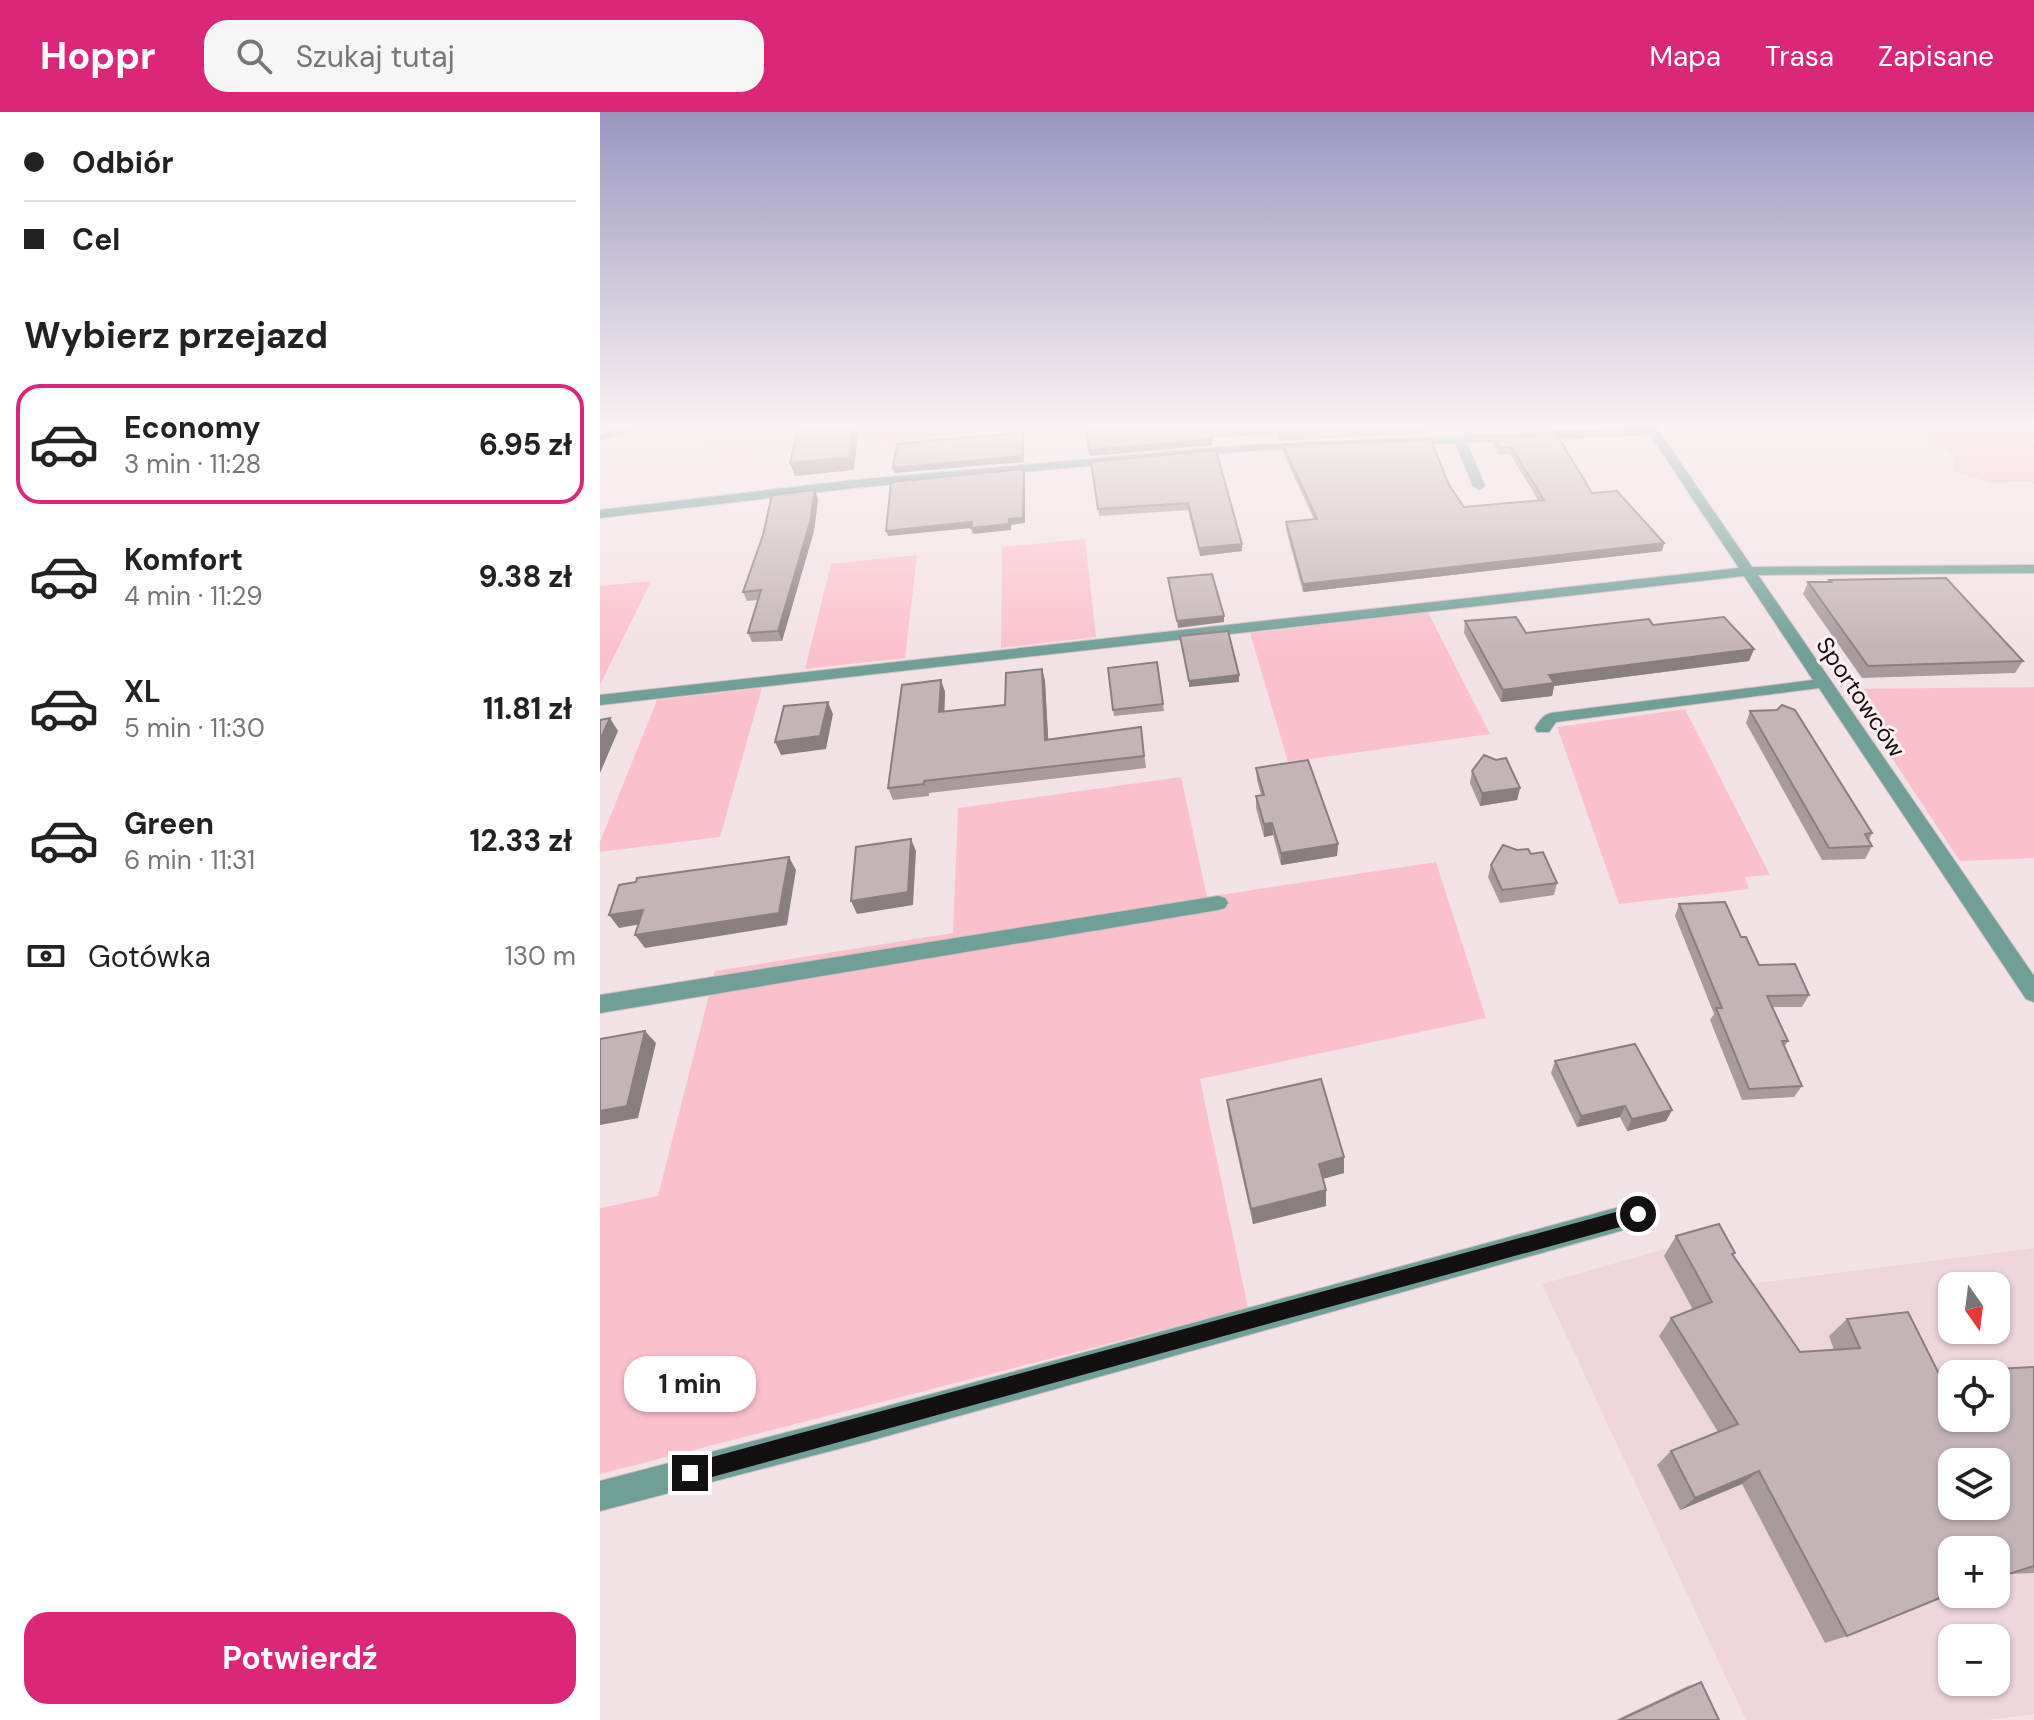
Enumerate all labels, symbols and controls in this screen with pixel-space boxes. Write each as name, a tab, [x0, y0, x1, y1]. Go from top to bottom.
search box	[204, 20, 764, 92]
text: Hoppr	[40, 31, 156, 81]
icon: search	[232, 34, 276, 78]
text: Szukaj tutaj	[296, 37, 455, 76]
text: Mapa	[1650, 38, 1721, 75]
text: Trasa	[1765, 38, 1834, 75]
text: Zapisane	[1878, 38, 1994, 75]
text: Odbiór	[72, 143, 174, 182]
text: Cel	[72, 220, 120, 259]
text: Wybierz przejazd	[24, 312, 328, 359]
icon: car	[28, 408, 100, 480]
text: Economy	[124, 408, 261, 447]
text: 6.95 zł	[479, 425, 572, 464]
text: 3 min · 11:28	[124, 447, 261, 481]
icon: car	[28, 540, 100, 612]
text: Komfort	[124, 540, 243, 579]
text: 9.38 zł	[479, 557, 572, 596]
text: 4 min · 11:29	[124, 579, 263, 613]
street label: Sportowców	[1809, 631, 1913, 763]
icon: car	[28, 672, 100, 744]
text: XL	[124, 672, 161, 711]
text: 11.81 zł	[483, 689, 572, 728]
text: 5 min · 11:30	[124, 711, 265, 745]
icon: car	[28, 804, 100, 876]
text: Green	[124, 804, 214, 843]
text: 12.33 zł	[469, 821, 572, 860]
text: 6 min · 11:31	[124, 843, 255, 877]
icon: cash	[24, 934, 68, 978]
text: Gotówka	[88, 937, 211, 976]
text: 130 m	[505, 939, 576, 973]
route start	[1620, 1196, 1656, 1232]
north arrow	[1938, 1272, 2010, 1344]
map controls	[1938, 1272, 2010, 1696]
callout: 1 min	[624, 1357, 756, 1413]
button: locate	[1938, 1360, 2010, 1432]
text: 1 min	[658, 1367, 722, 1401]
button: layers	[1938, 1448, 2010, 1520]
route end	[672, 1455, 708, 1491]
button: +	[1938, 1536, 2010, 1608]
button: Potwierdź	[24, 1612, 576, 1704]
button: −	[1938, 1624, 2010, 1696]

